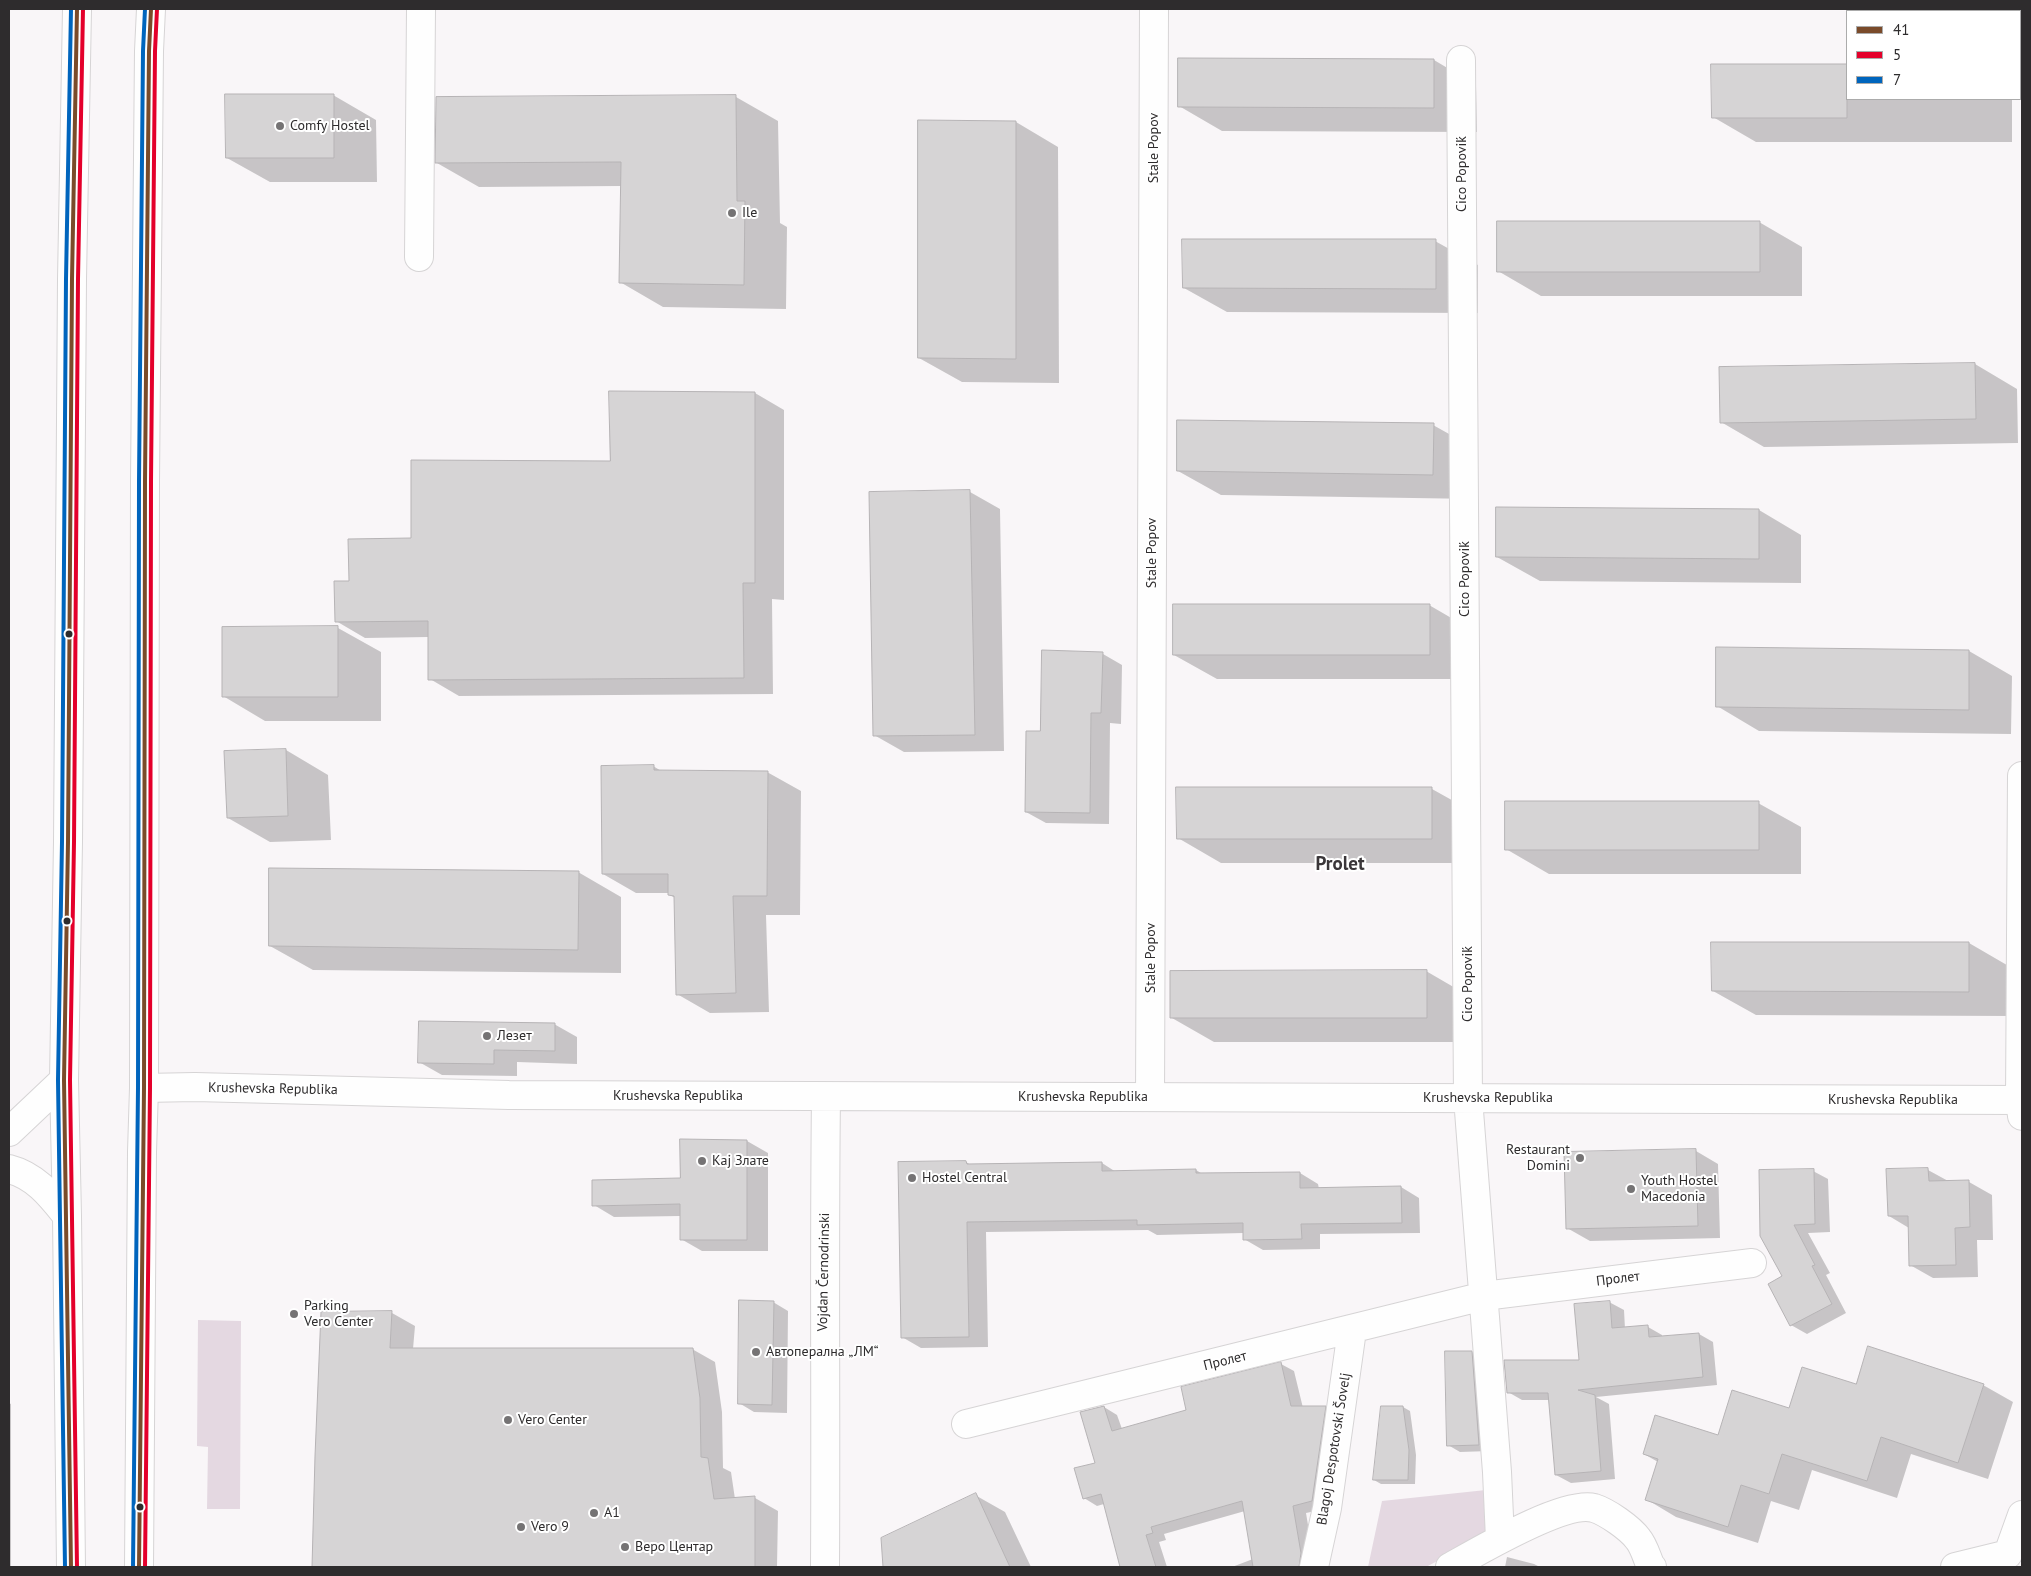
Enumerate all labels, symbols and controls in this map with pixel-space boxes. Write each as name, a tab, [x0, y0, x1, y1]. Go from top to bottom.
legend	[1846, 10, 2021, 100]
text: 41	[1893, 20, 1909, 39]
text: 5	[1893, 45, 1901, 64]
text: 7	[1893, 70, 1901, 89]
street label: Stale Popov	[1146, 113, 1162, 183]
place label: Comfy Hostel	[290, 118, 370, 134]
marker: Comfy Hostel	[274, 120, 286, 132]
street label: Cico Popoviḱ	[1454, 136, 1470, 212]
place label: Ile	[742, 205, 757, 221]
marker: Ile	[726, 207, 738, 219]
street label: Stale Popov	[1144, 518, 1160, 588]
street label: Cico Popoviḱ	[1457, 541, 1473, 617]
unlabelled marker	[64, 629, 74, 639]
district label: Prolet	[1315, 854, 1365, 876]
unlabelled marker	[62, 916, 72, 926]
street label: Stale Popov	[1143, 923, 1159, 993]
street label: Cico Popoviḱ	[1460, 946, 1476, 1022]
place label: Лезет	[497, 1028, 532, 1044]
marker: Лезет	[481, 1030, 493, 1042]
street label: Krushevska Republika	[208, 1079, 338, 1099]
street label: Krushevska Republika	[613, 1088, 743, 1104]
street label: Krushevska Republika	[1018, 1089, 1148, 1105]
street label: Krushevska Republika	[1423, 1090, 1553, 1106]
street label: Krushevska Republika	[1828, 1092, 1958, 1108]
place label: Restaurant Domini	[1506, 1142, 1570, 1174]
marker: Restaurant Domini	[1574, 1152, 1586, 1164]
place label: Кај Злате	[712, 1153, 769, 1169]
marker: Кај Злате	[696, 1155, 708, 1167]
place label: Hostel Central	[922, 1170, 1007, 1186]
marker: Hostel Central	[906, 1172, 918, 1184]
place label: Youth Hostel Macedonia	[1641, 1173, 1717, 1206]
marker: Youth Hostel Macedonia	[1625, 1183, 1637, 1195]
street label: Vojdan Černodrinski	[815, 1212, 833, 1332]
street label: Пролет	[1595, 1268, 1641, 1290]
place label: Parking Vero Center	[304, 1298, 373, 1330]
marker: Parking Vero Center	[288, 1308, 300, 1320]
place label: Автоперална „ЛМ“	[766, 1344, 879, 1360]
marker: Автоперална „ЛМ“	[750, 1346, 762, 1358]
street label: Пролет	[1202, 1348, 1248, 1374]
street label: Blagoj Despotovski Šovelj	[1314, 1372, 1354, 1526]
place label: Vero Center	[518, 1412, 587, 1428]
marker: Vero Center	[502, 1414, 514, 1426]
unlabelled marker	[135, 1502, 145, 1512]
place label: A1	[604, 1505, 620, 1521]
marker: A1	[588, 1507, 600, 1519]
place label: Vero 9	[531, 1519, 569, 1535]
marker: Vero 9	[515, 1521, 527, 1533]
place label: Веро Центар	[635, 1539, 713, 1555]
marker: Веро Центар	[619, 1541, 631, 1553]

